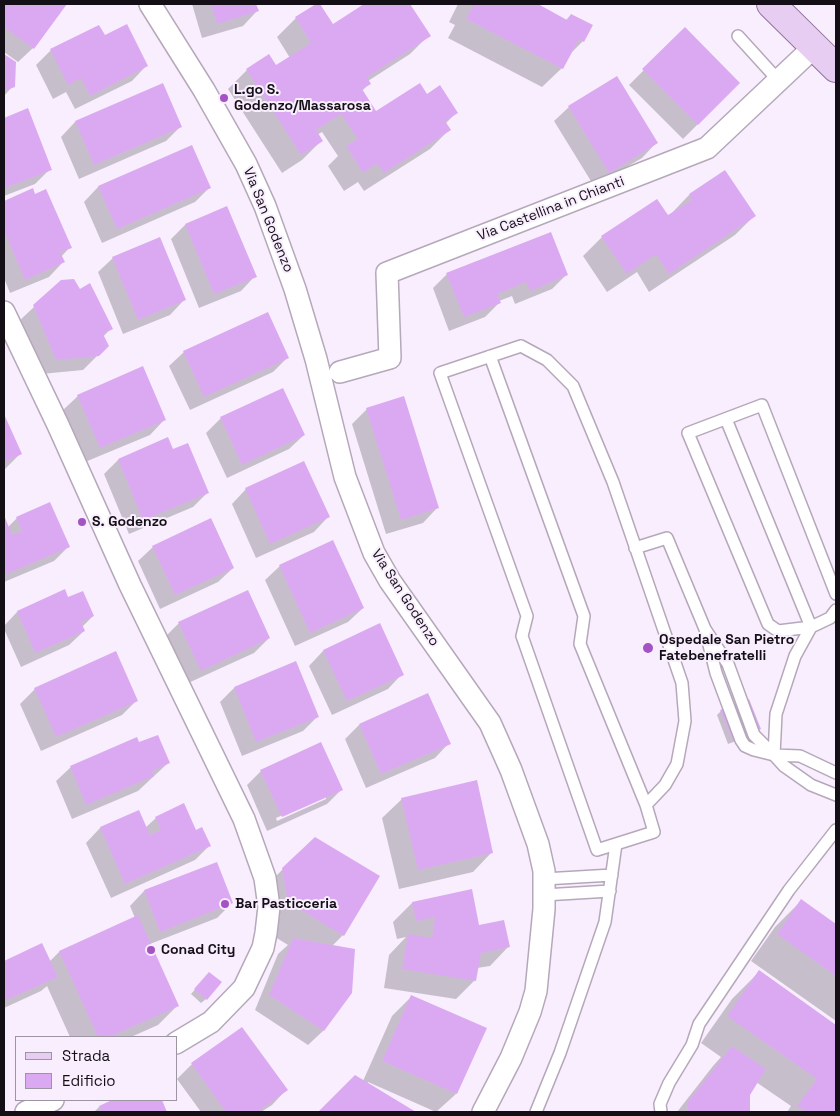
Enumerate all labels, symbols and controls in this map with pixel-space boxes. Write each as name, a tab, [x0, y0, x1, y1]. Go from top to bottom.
place label: L.go S. Godenzo/Massarosa	[234, 82, 371, 114]
marker: L.go S. Godenzo/Massarosa	[218, 92, 230, 104]
street label: Via San Godenzo	[239, 165, 297, 275]
street label: Via Castellina in Chianti	[475, 173, 627, 245]
place label: S. Godenzo	[92, 514, 167, 530]
marker: S. Godenzo	[76, 516, 88, 528]
street label: Via San Godenzo	[367, 546, 443, 650]
place label: Ospedale San Pietro Fatebenefratelli	[659, 632, 794, 664]
marker: Ospedale San Pietro Fatebenefratelli	[641, 641, 655, 655]
place label: Bar Pasticceria	[235, 896, 337, 912]
marker: Bar Pasticceria	[219, 898, 231, 910]
place label: Conad City	[161, 942, 235, 958]
marker: Conad City	[145, 944, 157, 956]
legend	[15, 1036, 178, 1101]
text: Strada	[62, 1046, 110, 1065]
text: Edificio	[62, 1071, 116, 1090]

